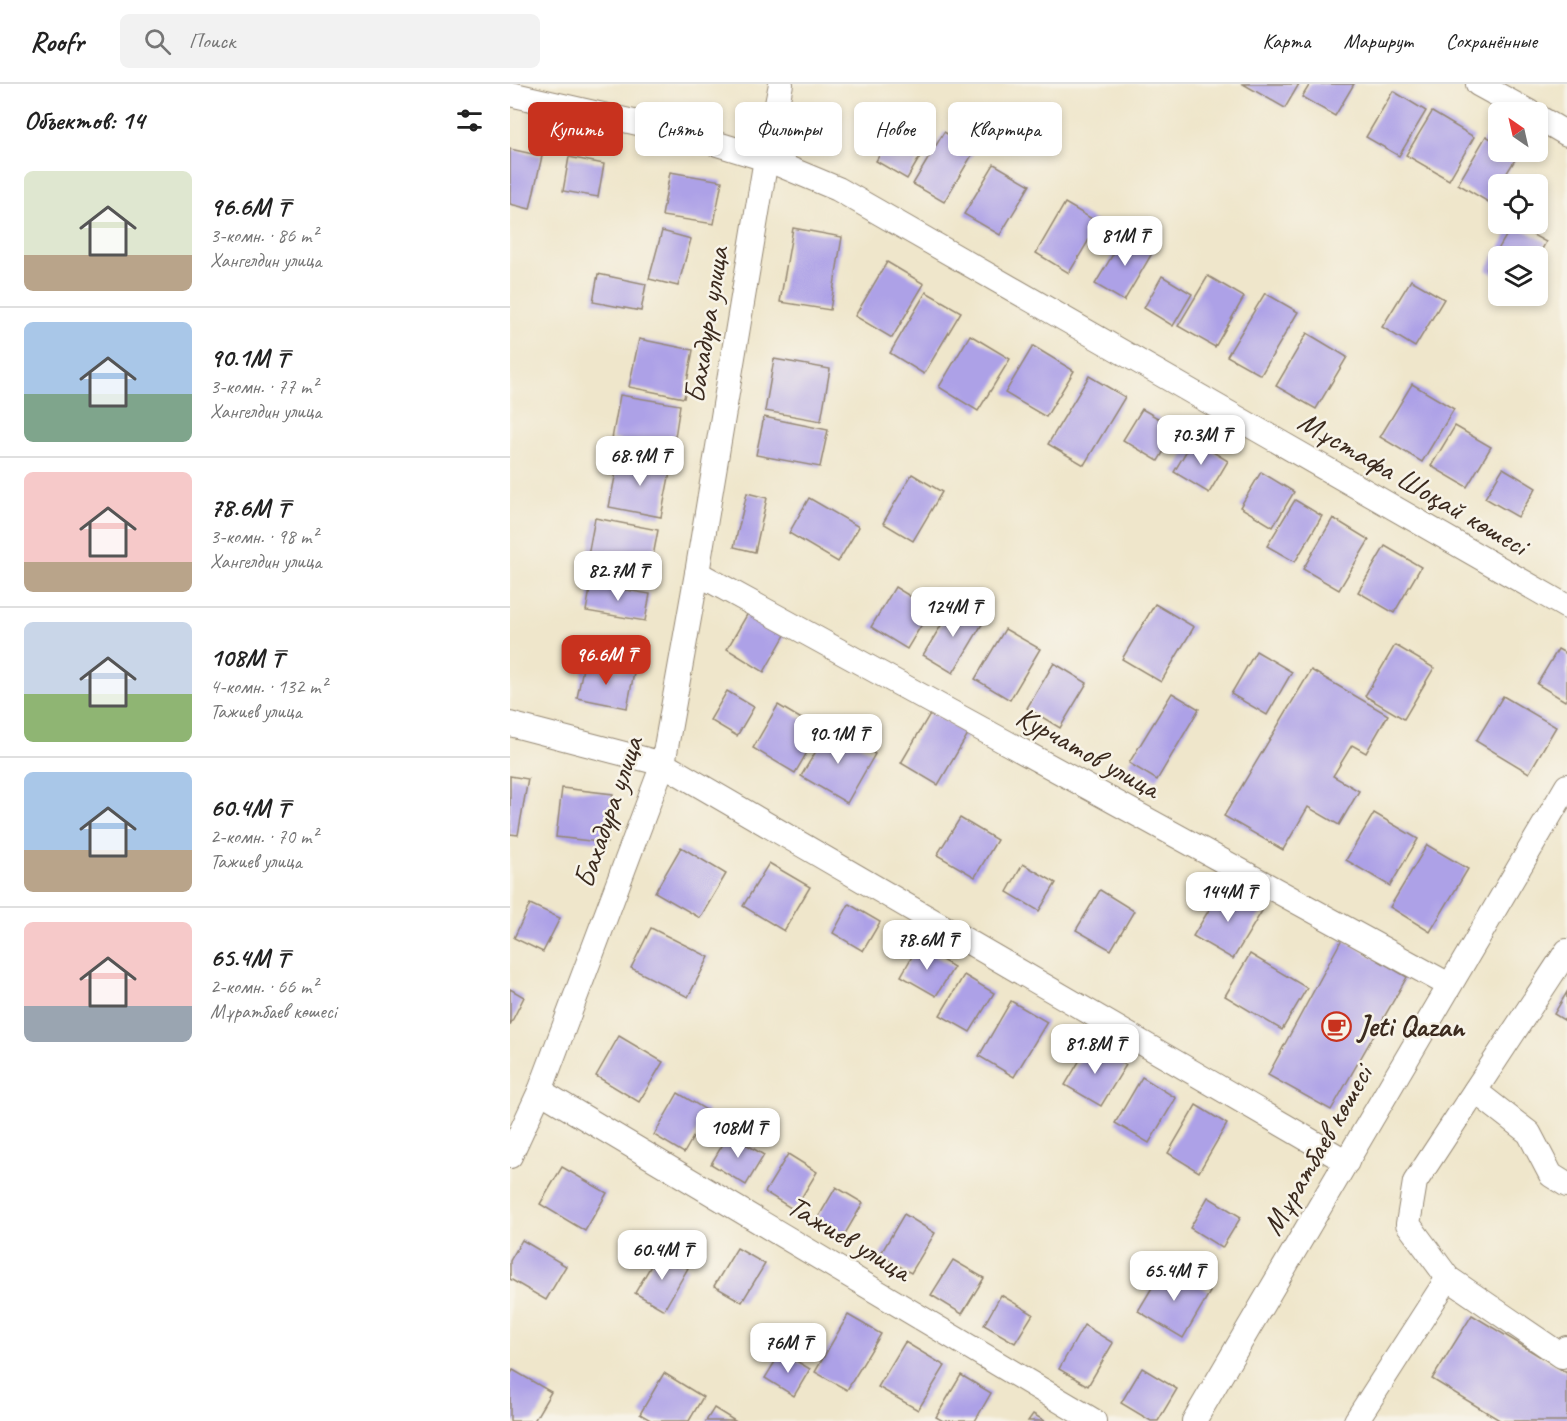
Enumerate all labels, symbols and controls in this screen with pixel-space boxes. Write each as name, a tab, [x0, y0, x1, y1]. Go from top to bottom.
search box	[120, 14, 540, 68]
text: Roofr	[30, 24, 84, 59]
icon: search	[141, 25, 174, 58]
text: Поиск	[189, 27, 235, 55]
text: Карта	[1262, 28, 1311, 54]
text: Маршрут	[1344, 28, 1413, 54]
text: Сохранённые	[1446, 28, 1537, 54]
chip: Купить	[528, 102, 623, 156]
chip: Снять	[635, 102, 723, 156]
chip: Фильтры	[735, 102, 842, 156]
chip: Новое	[854, 102, 936, 156]
chip: Квартира	[948, 102, 1062, 156]
north arrow	[1488, 102, 1548, 162]
map controls	[1488, 102, 1548, 306]
text: Объектов: 14	[24, 104, 144, 137]
icon: filters	[453, 104, 486, 137]
button: locate	[1488, 174, 1548, 234]
text: 96.6M ₸	[210, 190, 289, 223]
icon: home	[72, 195, 144, 267]
pin: 81M ₸	[1083, 216, 1167, 267]
text: 3-комн. · 86 m²	[210, 223, 318, 248]
text: 81M ₸	[1101, 223, 1149, 248]
street label: Бахадура улица	[675, 242, 737, 406]
button: layers	[1488, 246, 1548, 306]
text: Хангелдин улица	[210, 248, 321, 273]
text: 90.1M ₸	[210, 341, 288, 374]
icon: home	[72, 346, 144, 418]
text: 3-комн. · 77 m²	[210, 374, 318, 399]
text: Хангелдин улица	[210, 399, 321, 424]
street label: Мұстафа Шоқай көшесі	[1291, 402, 1537, 566]
pin: 70.3M ₸	[1146, 415, 1256, 466]
text: 70.3M ₸	[1171, 422, 1231, 447]
pin: 68.9M ₸	[585, 436, 695, 487]
text: 68.9M ₸	[610, 443, 670, 468]
text: 78.6M ₸	[210, 491, 289, 524]
icon: home	[72, 496, 144, 568]
text: 3-комн. · 98 m²	[210, 524, 318, 549]
text: Хангелдин улица	[210, 549, 321, 574]
pin: 82.7M ₸	[563, 551, 673, 602]
text: 82.7M ₸	[588, 558, 648, 583]
pin: 124M ₸	[904, 587, 1002, 638]
text: 124M ₸	[925, 594, 981, 619]
pin: 96.6M ₸	[551, 635, 661, 686]
text: 108M ₸	[210, 641, 283, 674]
text: 96.6M ₸	[576, 642, 636, 667]
icon: home	[72, 646, 144, 718]
text: 4-комн. · 132 m²	[210, 674, 327, 699]
street label: Курчатов улица	[1010, 697, 1169, 808]
text: Тажиев улица	[210, 699, 302, 724]
pin: 90.1M ₸	[783, 714, 893, 765]
text: 90.1M ₸	[808, 721, 868, 746]
street label: Бахадура улица	[564, 730, 652, 893]
text: 60.4M ₸	[210, 791, 289, 824]
icon: home	[72, 796, 144, 868]
text: 2-комн. · 70 m²	[210, 824, 318, 849]
text: Тажиев улица	[210, 849, 302, 874]
pin: 144M ₸	[1179, 872, 1277, 923]
text: 144M ₸	[1200, 879, 1256, 904]
pin: 78.6M ₸	[872, 920, 982, 971]
text: 78.6M ₸	[897, 927, 957, 952]
text: 65.4M ₸	[210, 941, 288, 974]
icon: home	[72, 946, 144, 1018]
text: 2-комн. · 66 m²	[210, 974, 318, 999]
text: Мұратбаев көшесі	[210, 999, 337, 1024]
place label: Jeti Qazan	[1356, 1007, 1466, 1045]
cafe icon: Jeti Qazan	[1321, 1010, 1353, 1042]
pin: 81.8M ₸	[1040, 1024, 1150, 1075]
text: 81.8M ₸	[1065, 1031, 1125, 1056]
street label: Мұратбаев көшесі	[1253, 1055, 1383, 1242]
pin: 108M ₸	[689, 1108, 787, 1159]
text: 108M ₸	[710, 1115, 766, 1140]
street label: Тажиев улица	[780, 1186, 920, 1291]
pin: 60.4M ₸	[607, 1230, 717, 1281]
text: 60.4M ₸	[632, 1237, 692, 1262]
pin: 65.4M ₸	[1119, 1251, 1229, 1302]
text: 65.4M ₸	[1144, 1258, 1204, 1283]
pin: 76M ₸	[746, 1323, 830, 1374]
text: 76M ₸	[764, 1330, 812, 1355]

